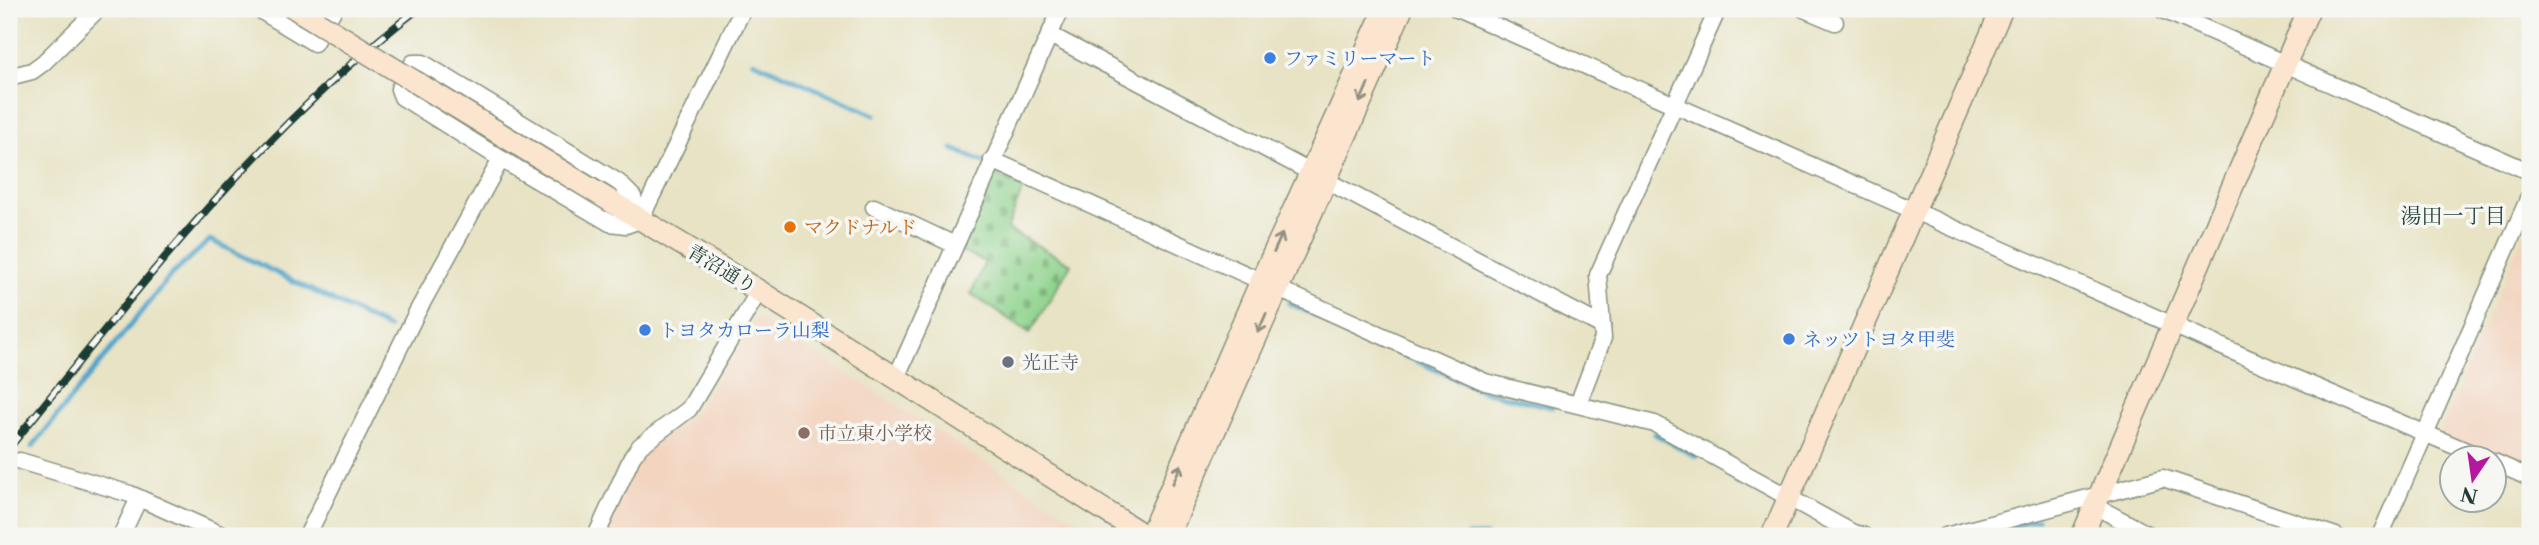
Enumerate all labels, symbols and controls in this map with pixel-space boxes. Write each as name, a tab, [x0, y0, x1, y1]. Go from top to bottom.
place label: ファミリーマート	[1284, 47, 1436, 70]
marker: ファミリーマート	[1262, 50, 1278, 66]
one-way arrow	[1357, 82, 1370, 104]
district label: 湯田一丁目	[2401, 203, 2506, 228]
place label: マクドナルド	[804, 216, 917, 239]
marker: マクドナルド	[782, 219, 798, 235]
one-way arrow	[1272, 233, 1285, 254]
street label: 青沼通り	[683, 240, 761, 298]
one-way arrow	[1254, 312, 1267, 334]
place label: トヨタカローラ山梨	[659, 319, 830, 342]
marker: トヨタカローラ山梨	[637, 322, 653, 338]
place label: ネッツトヨタ甲斐	[1803, 328, 1955, 351]
marker: ネッツトヨタ甲斐	[1781, 331, 1797, 347]
place label: 光正寺	[1022, 351, 1079, 374]
marker: 光正寺	[1000, 354, 1016, 370]
place label: 市立東小学校	[818, 422, 932, 445]
marker: 市立東小学校	[796, 425, 812, 441]
north arrow	[2438, 444, 2508, 514]
one-way arrow	[1171, 464, 1184, 485]
text: N	[2459, 482, 2480, 508]

